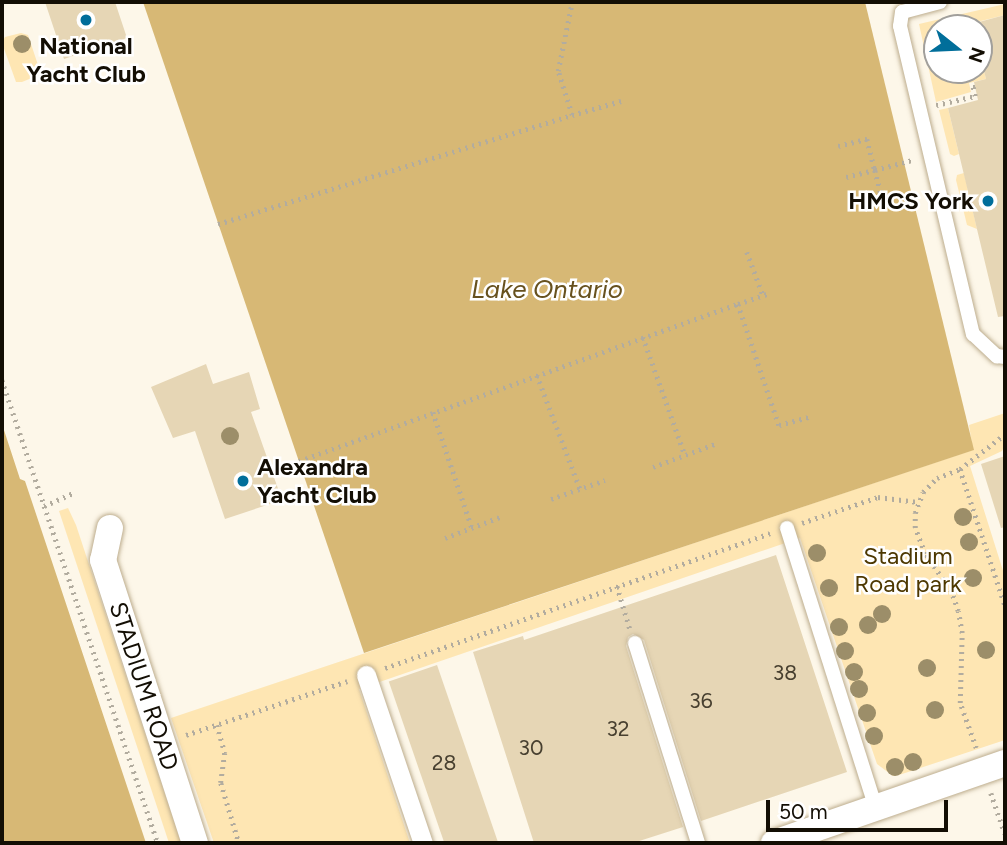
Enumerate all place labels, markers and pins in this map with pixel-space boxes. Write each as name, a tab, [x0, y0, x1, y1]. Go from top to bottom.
marker: National Yacht Club	[78, 12, 94, 28]
place label: National Yacht Club	[26, 32, 146, 88]
place label: HMCS York	[848, 187, 974, 215]
marker: HMCS York	[980, 193, 996, 209]
place label: Alexandra Yacht Club	[257, 453, 377, 509]
marker: Alexandra Yacht Club	[235, 473, 251, 489]

